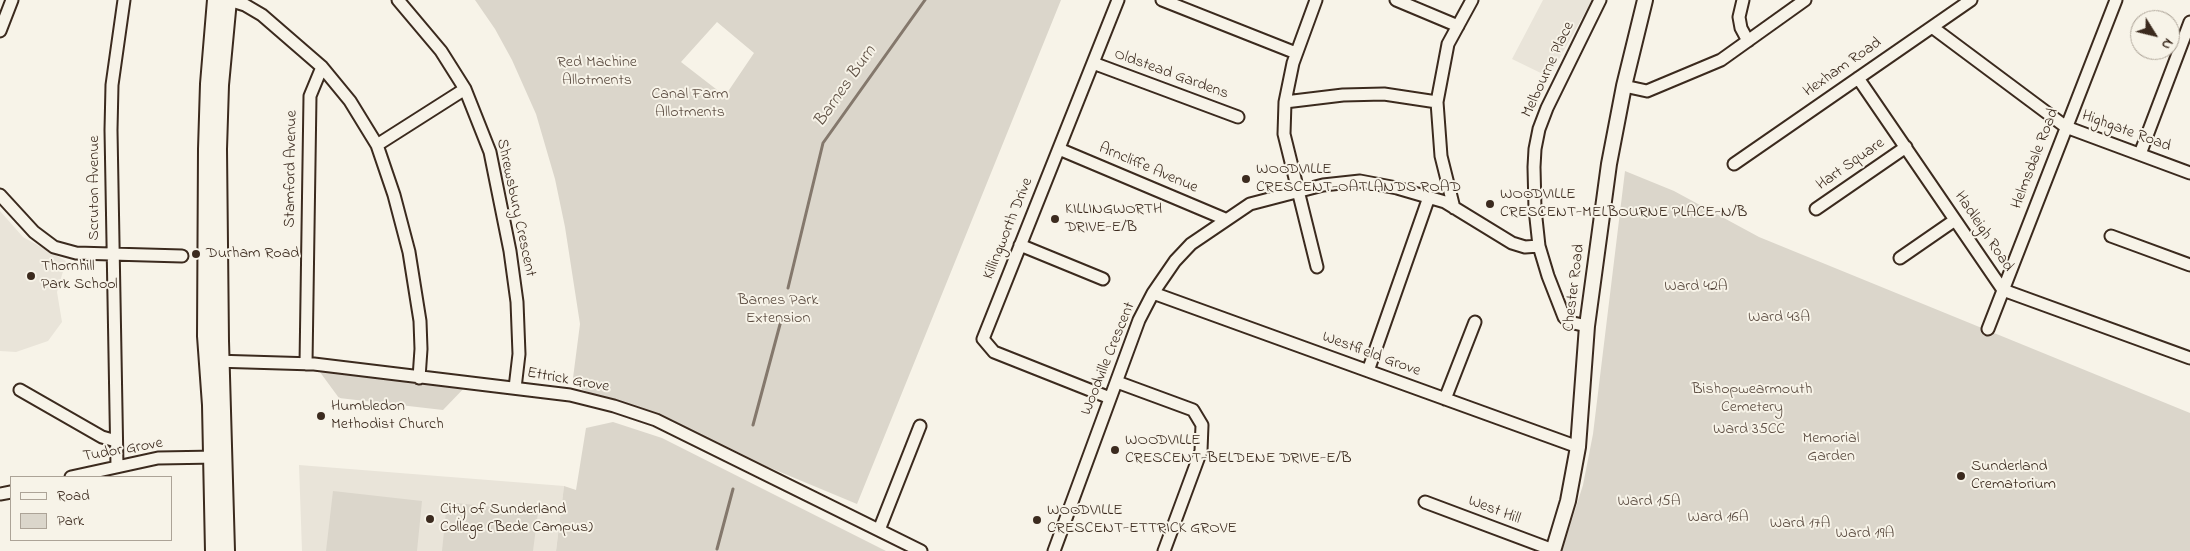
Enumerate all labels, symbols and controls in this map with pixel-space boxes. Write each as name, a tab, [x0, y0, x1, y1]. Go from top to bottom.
north arrow	[2130, 10, 2180, 60]
street label: Melbourne Place	[1518, 19, 1580, 121]
street label: Hexham Road	[1800, 34, 1886, 102]
text: N	[2155, 34, 2178, 54]
water label: Barnes Burn	[810, 42, 882, 132]
street label: Oldstead Gardens	[1111, 45, 1231, 105]
park label: Red Machine Allotments	[557, 53, 637, 91]
park label: Canal Farm Allotments	[651, 85, 729, 123]
street label: Helmsdale Road	[2008, 106, 2064, 212]
street label: Highgate Road	[2079, 107, 2173, 157]
street label: Stamford Avenue	[281, 110, 303, 228]
street label: Hart Square	[1813, 134, 1889, 196]
street label: Scruton Avenue	[85, 136, 105, 240]
street label: Shrewsbury Crescent	[491, 137, 539, 279]
street label: Arncliffe Avenue	[1096, 139, 1200, 199]
place label: WOODVILLE CRESCENT-OATLANDS ROAD	[1256, 160, 1461, 198]
marker: WOODVILLE CRESCENT-OATLANDS ROAD	[1240, 173, 1252, 185]
street label: Killingworth Drive	[980, 175, 1038, 283]
place label: WOODVILLE CRESCENT-MELBOURNE PLACE-N/B	[1500, 185, 1747, 223]
street label: Hadleigh Road	[1949, 188, 2017, 276]
marker: WOODVILLE CRESCENT-MELBOURNE PLACE-N/B	[1484, 198, 1496, 210]
place label: KILLINGWORTH DRIVE-E/B	[1065, 200, 1162, 238]
marker: KILLINGWORTH DRIVE-E/B	[1049, 213, 1061, 225]
street label: Chester Road	[1560, 243, 1590, 333]
place label: Durham Road	[206, 244, 299, 264]
marker: Durham Road	[190, 248, 202, 260]
place label: Thornhill Park School	[41, 257, 118, 295]
marker: Thornhill Park School	[25, 270, 37, 282]
park label: Ward 42A	[1664, 277, 1728, 297]
park label: Barnes Park Extension	[738, 291, 818, 329]
street label: Woodville Crescent	[1078, 300, 1140, 418]
park label: Ward 43A	[1748, 308, 1810, 328]
street label: Westfield Grove	[1319, 328, 1423, 382]
street label: Ettrick Grove	[525, 364, 611, 398]
park label: Bishopwearmouth Cemetery	[1692, 380, 1812, 418]
place label: Humbledon Methodist Church	[331, 397, 444, 435]
marker: Humbledon Methodist Church	[315, 410, 327, 422]
park label: Ward 35CC	[1713, 420, 1785, 440]
park label: Memorial Garden	[1803, 429, 1859, 467]
place label: WOODVILLE CRESCENT-BELDENE DRIVE-E/B	[1125, 431, 1351, 469]
street label: Tudor Grove	[82, 435, 164, 467]
marker: WOODVILLE CRESCENT-BELDENE DRIVE-E/B	[1109, 444, 1121, 456]
place label: Sunderland Crematorium	[1971, 457, 2056, 495]
marker: Sunderland Crematorium	[1955, 470, 1967, 482]
legend	[10, 476, 172, 541]
text: Road	[57, 485, 90, 507]
street label: West Hill	[1465, 492, 1523, 530]
park label: Ward 15A	[1617, 492, 1681, 512]
place label: City of Sunderland College (Bede Campus)	[440, 500, 593, 538]
place label: WOODVILLE CRESCENT-ETTRICK GROVE	[1047, 501, 1237, 539]
park label: Ward 16A	[1688, 508, 1748, 528]
text: Park	[57, 510, 84, 532]
marker: City of Sunderland College (Bede Campus)	[424, 513, 436, 525]
marker: WOODVILLE CRESCENT-ETTRICK GROVE	[1031, 514, 1043, 526]
park label: Ward 17A	[1770, 514, 1830, 534]
park label: Ward 19A	[1836, 524, 1894, 544]

